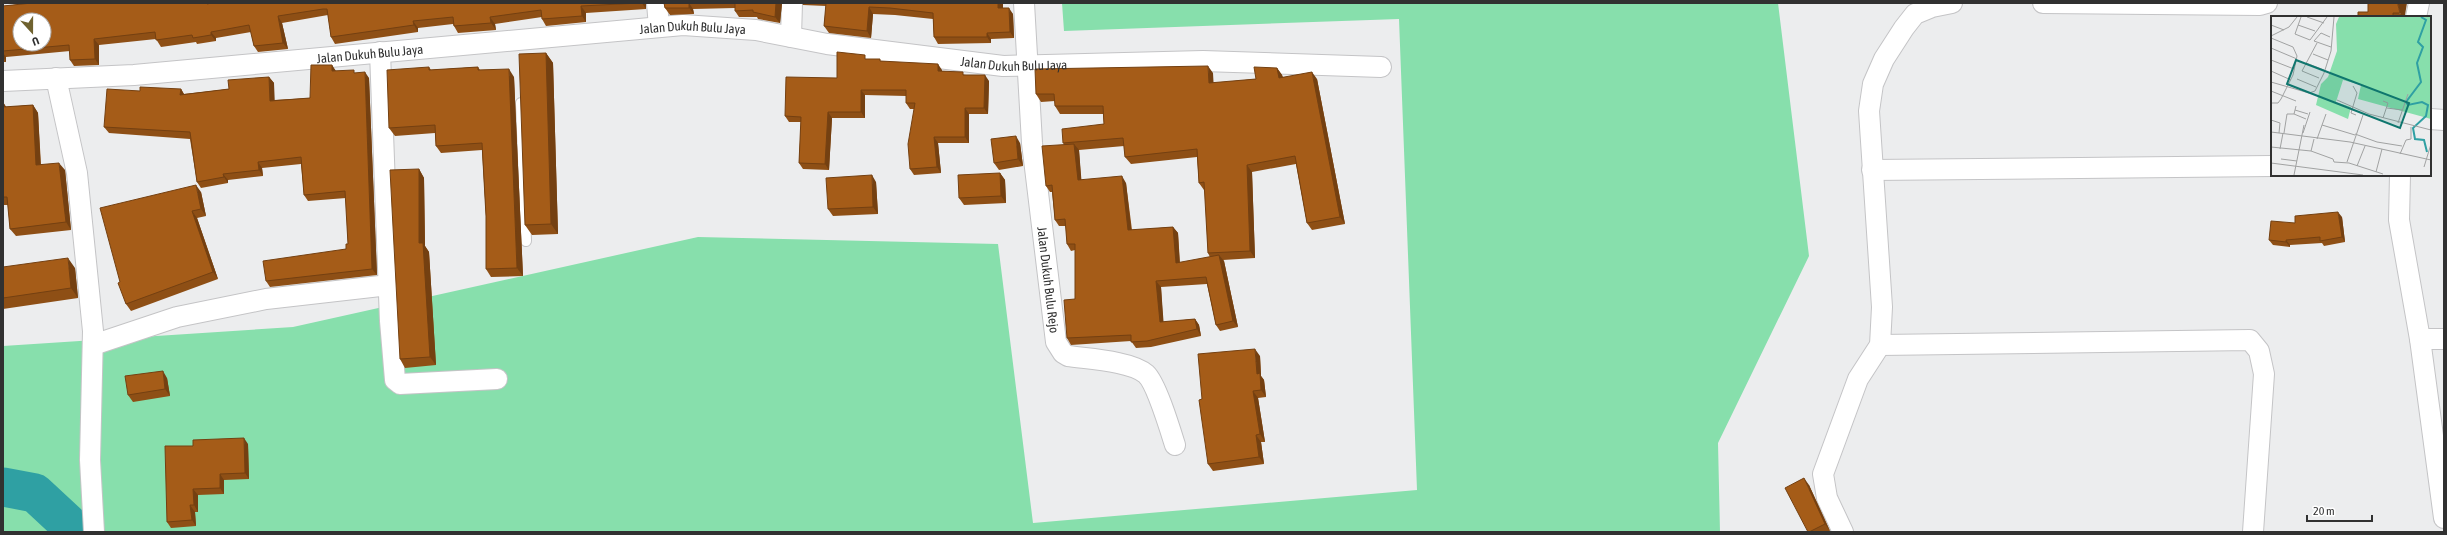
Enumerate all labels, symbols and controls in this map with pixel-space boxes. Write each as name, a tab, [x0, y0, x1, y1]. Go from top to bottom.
north arrow	[12, 12, 52, 52]
inset map	[2271, 16, 2431, 176]
street label: Jalan Dukuh Bulu Jaya	[639, 17, 746, 37]
text: U	[30, 35, 41, 48]
street label: Jalan Dukuh Bulu Jaya	[316, 41, 424, 66]
street label: Jalan Dukuh Bulu Jaya	[960, 53, 1067, 74]
street label: Jalan Dukuh Bulu Rejo	[1035, 226, 1062, 334]
scale bar	[2307, 497, 2372, 523]
text: 20 m	[2313, 504, 2335, 518]

